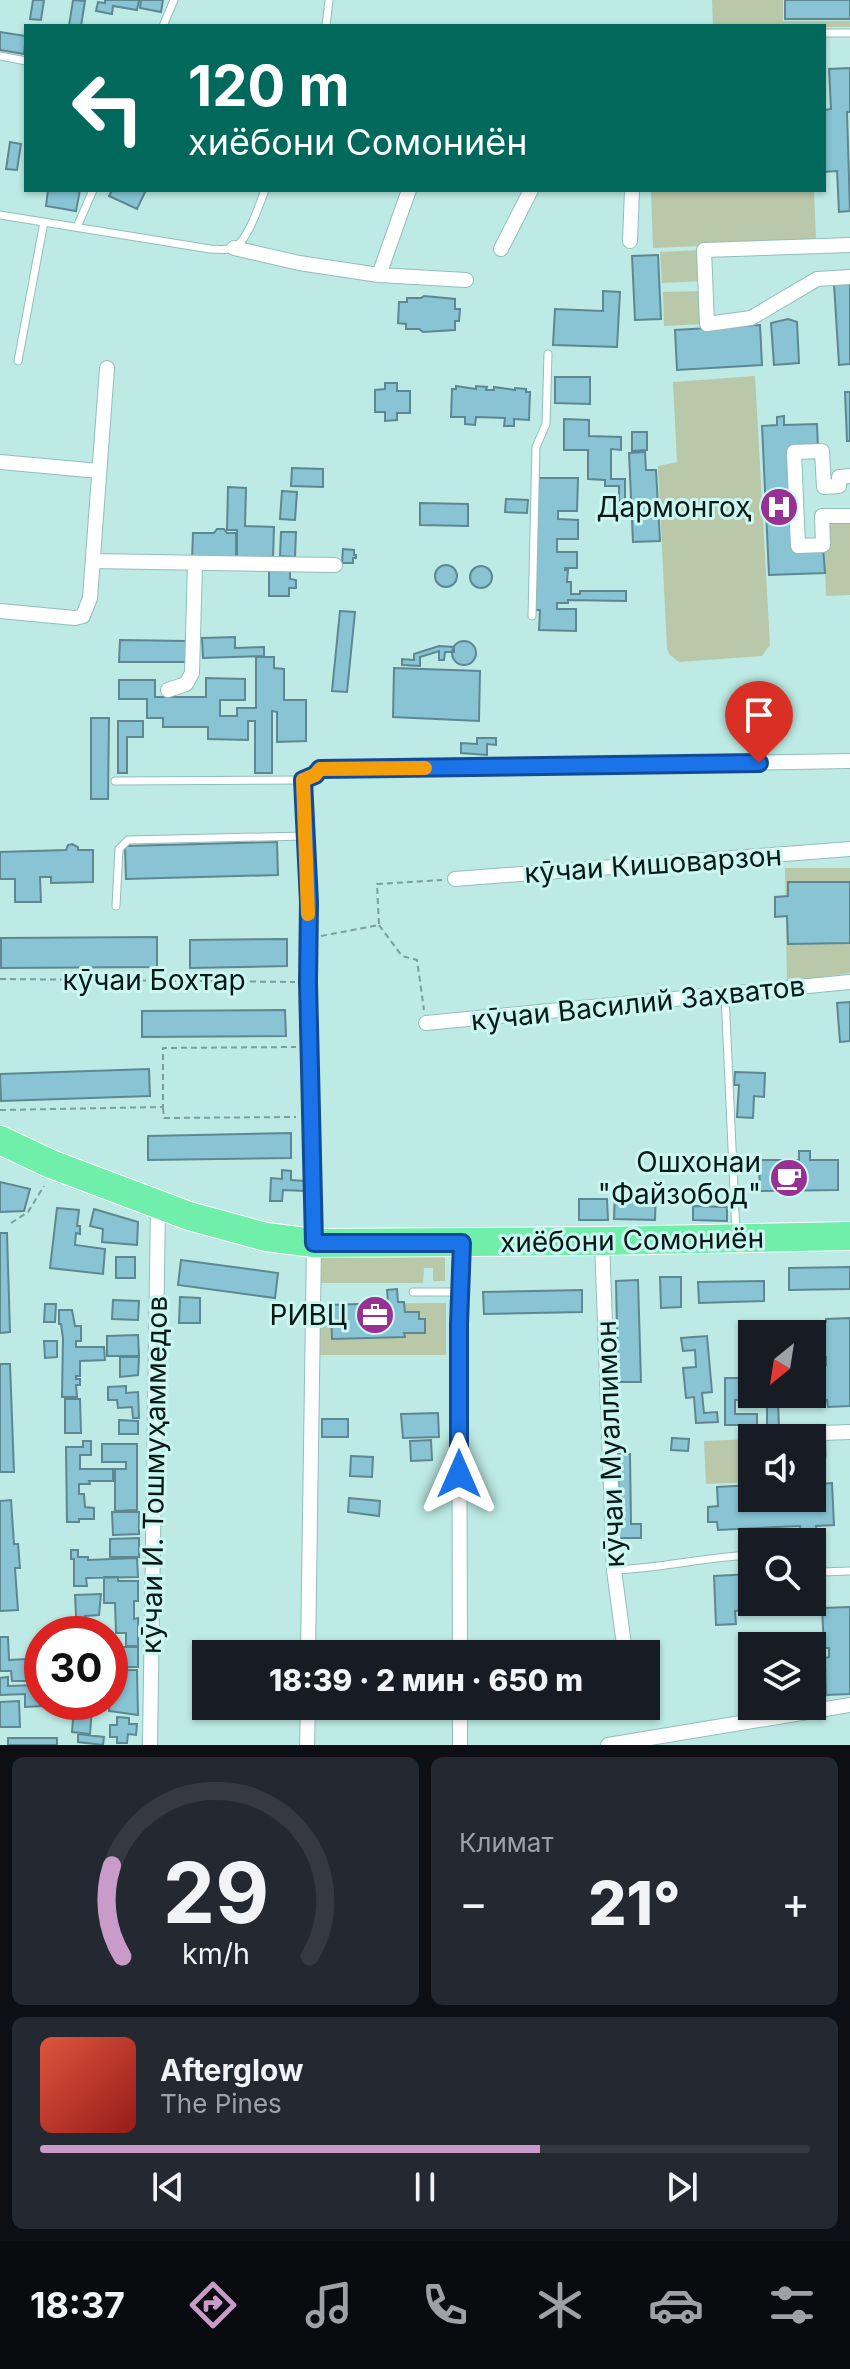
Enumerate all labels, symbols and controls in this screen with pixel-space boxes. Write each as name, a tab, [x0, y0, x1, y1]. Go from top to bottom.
text: 120 m	[188, 52, 350, 120]
icon: left	[56, 56, 160, 160]
text: хиёбони Сомониён	[188, 120, 528, 164]
hospital icon: Дармонгоҳ	[758, 486, 800, 528]
place label: Дармонгоҳ	[597, 490, 751, 524]
pin	[725, 681, 793, 763]
icon: arrive	[737, 693, 781, 737]
street label: кӯчаи Кишоварзон	[523, 838, 783, 890]
street label: кӯчаи Бохтар	[62, 963, 246, 997]
street label: кӯчаи Василий Захватов	[469, 969, 807, 1037]
place label: Ошхонаи "Файзобод"	[598, 1145, 761, 1211]
cafe icon: Ошхонаи "Файзобод"	[768, 1157, 810, 1199]
street label: хиёбони Сомониён	[500, 1221, 764, 1259]
office icon: РИВЦ	[354, 1294, 396, 1336]
street label: кӯчаи И. Тошмуҳаммедов	[134, 1296, 174, 1654]
place label: РИВЦ	[270, 1298, 347, 1332]
street label: кӯчаи Муаллимон	[589, 1320, 631, 1568]
north arrow	[738, 1320, 826, 1408]
map controls	[738, 1320, 826, 1720]
button: sound	[738, 1424, 826, 1512]
position arrow	[417, 1432, 501, 1516]
button: search	[738, 1528, 826, 1616]
speed limit sign: 30	[24, 1616, 128, 1720]
button: layers	[738, 1632, 826, 1720]
text: 18:39 · 2 мин · 650 m	[269, 1662, 583, 1698]
text: Климат	[459, 1827, 554, 1858]
text: 29	[162, 1842, 269, 1943]
text: 21°	[588, 1867, 681, 1939]
text: −	[459, 1876, 488, 1930]
text: +	[781, 1876, 810, 1930]
text: km/h	[182, 1936, 249, 1971]
text: Afterglow	[160, 2052, 304, 2088]
text: The Pines	[160, 2088, 282, 2119]
icon: previous	[146, 2165, 190, 2209]
icon: pause	[403, 2165, 447, 2209]
icon: next	[660, 2165, 704, 2209]
icon: directions	[185, 2277, 241, 2333]
icon: music	[301, 2277, 357, 2333]
icon: phone	[417, 2277, 473, 2333]
icon: climate	[532, 2277, 588, 2333]
icon: car	[648, 2277, 704, 2333]
icon: filters	[764, 2277, 820, 2333]
text: 18:37	[30, 2283, 125, 2327]

